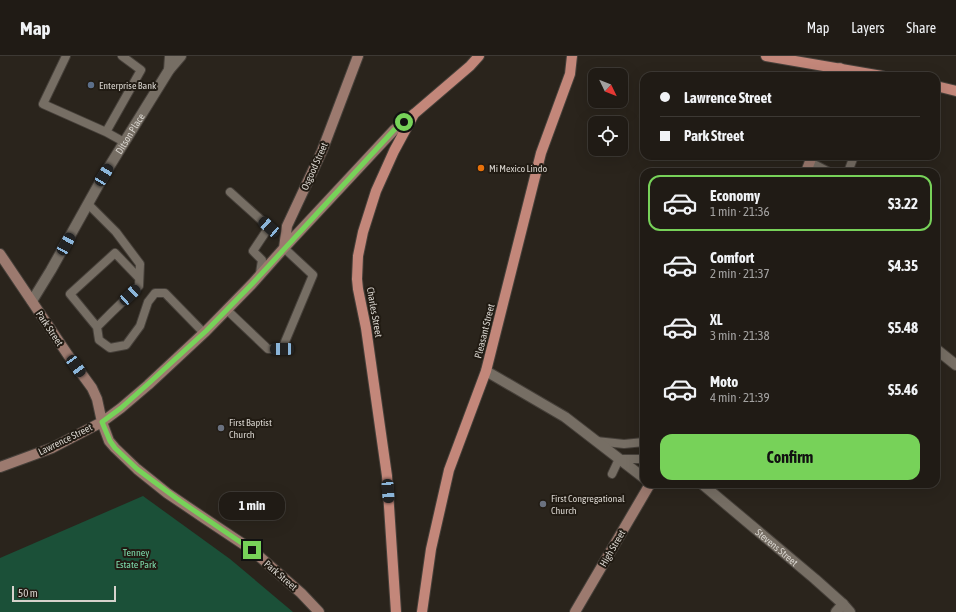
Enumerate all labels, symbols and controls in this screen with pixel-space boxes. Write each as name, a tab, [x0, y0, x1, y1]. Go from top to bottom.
text: Map	[20, 17, 51, 39]
text: Map	[807, 20, 829, 36]
text: Layers	[851, 20, 884, 36]
text: Share	[906, 20, 936, 36]
north arrow	[588, 68, 628, 108]
map controls	[588, 68, 628, 156]
marker: Enterprise Bank	[86, 80, 96, 90]
place label: Enterprise Bank	[99, 80, 157, 91]
text: Lawrence Street	[684, 89, 772, 106]
street label: Ditson Place	[113, 111, 147, 156]
route start	[395, 113, 413, 131]
button: locate	[588, 116, 628, 156]
text: Park Street	[684, 127, 744, 144]
street label: Osgood Street	[299, 141, 330, 192]
car	[93, 162, 115, 188]
marker: Mi Mexico Lindo	[476, 163, 486, 173]
place label: Mi Mexico Lindo	[489, 163, 547, 174]
icon: car	[662, 185, 698, 221]
text: Economy	[710, 187, 760, 204]
text: $3.22	[888, 195, 918, 212]
text: 1 min · 21:36	[710, 204, 770, 219]
car	[256, 215, 282, 239]
car	[55, 231, 77, 257]
icon: car	[662, 247, 698, 283]
text: Comfort	[710, 249, 754, 266]
text: $4.35	[888, 257, 918, 274]
text: 2 min · 21:37	[710, 266, 770, 281]
car	[117, 282, 143, 308]
street label: Charles Street	[365, 286, 384, 338]
street label: Pleasant Street	[472, 303, 497, 360]
street label: Park Street	[34, 309, 65, 348]
icon: car	[662, 309, 698, 345]
text: XL	[710, 311, 723, 328]
text: $5.48	[888, 319, 918, 336]
text: 3 min · 21:38	[710, 328, 770, 343]
car	[270, 343, 294, 355]
car	[64, 353, 88, 379]
icon: car	[662, 371, 698, 407]
text: Moto	[710, 373, 738, 390]
text: $5.46	[888, 381, 918, 398]
text: 4 min · 21:39	[710, 390, 770, 405]
place label: First Baptist Church	[229, 417, 272, 440]
street label: Lawrence Street	[37, 422, 94, 457]
marker: First Baptist Church	[216, 423, 226, 433]
button: Confirm	[660, 434, 920, 480]
car	[381, 479, 395, 503]
callout: 1 min	[219, 492, 285, 520]
place label: First Congregational Church	[551, 493, 625, 516]
text: 1 min	[239, 498, 265, 513]
marker: First Congregational Church	[538, 499, 548, 509]
street label: Stevens Street	[753, 527, 800, 568]
street label: High Street	[598, 528, 627, 569]
route end	[243, 541, 261, 559]
park label: Tenney Estate Park	[116, 547, 157, 570]
street label: Park Street	[262, 558, 299, 593]
scale bar	[12, 584, 116, 603]
text: 50 m	[18, 587, 38, 599]

